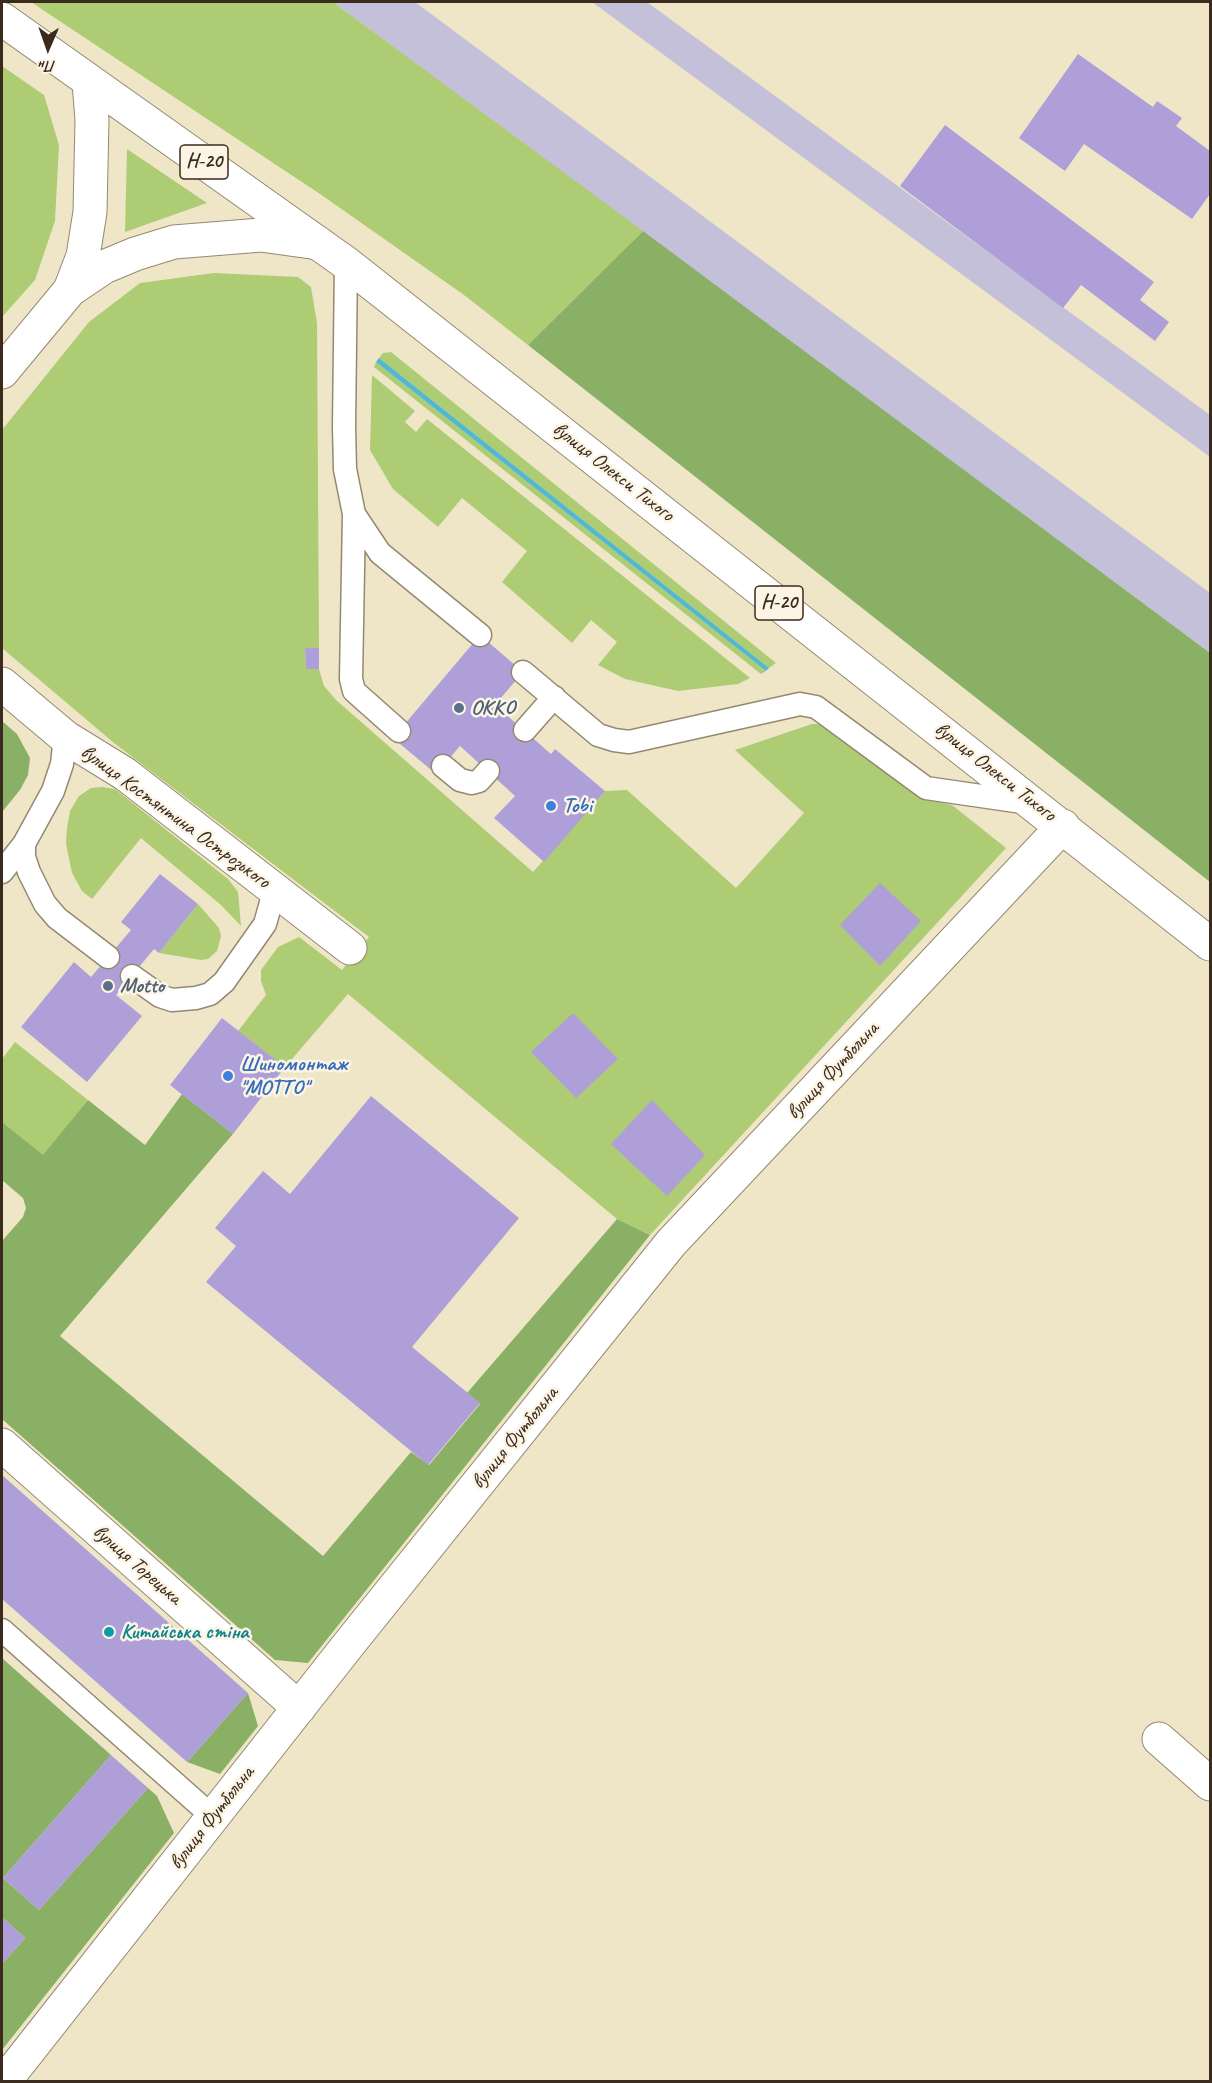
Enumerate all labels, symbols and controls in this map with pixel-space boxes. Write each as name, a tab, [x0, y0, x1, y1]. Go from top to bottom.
north arrow	[18, 18, 78, 78]
text: Пн	[39, 56, 56, 76]
road number: Н-20	[180, 145, 228, 179]
street label: вулиця Олекси Тихого	[547, 417, 679, 527]
road number: Н-20	[755, 586, 803, 620]
place label: ОККО	[471, 695, 516, 721]
marker: ОККО	[452, 701, 466, 715]
street label: вулиця Олекси Тихого	[929, 717, 1061, 827]
street label: вулиця Костянтина Острозького	[75, 740, 275, 894]
place label: Tobi	[563, 793, 592, 819]
marker: Tobi	[544, 799, 558, 813]
place label: Motto	[120, 973, 164, 999]
marker: Motto	[101, 979, 115, 993]
street label: вулиця Футбольна	[781, 1017, 885, 1125]
place label: Шиномонтаж "МОТТО"	[240, 1051, 347, 1101]
marker: Шиномонтаж "МОТТО"	[221, 1069, 235, 1083]
street label: вулиця Футбольна	[466, 1382, 564, 1494]
street label: вулиця Торецька	[87, 1519, 187, 1611]
place label: Китайська стіна	[121, 1619, 248, 1645]
marker: Китайська стіна	[102, 1625, 116, 1639]
street label: вулиця Футбольна	[164, 1761, 260, 1875]

